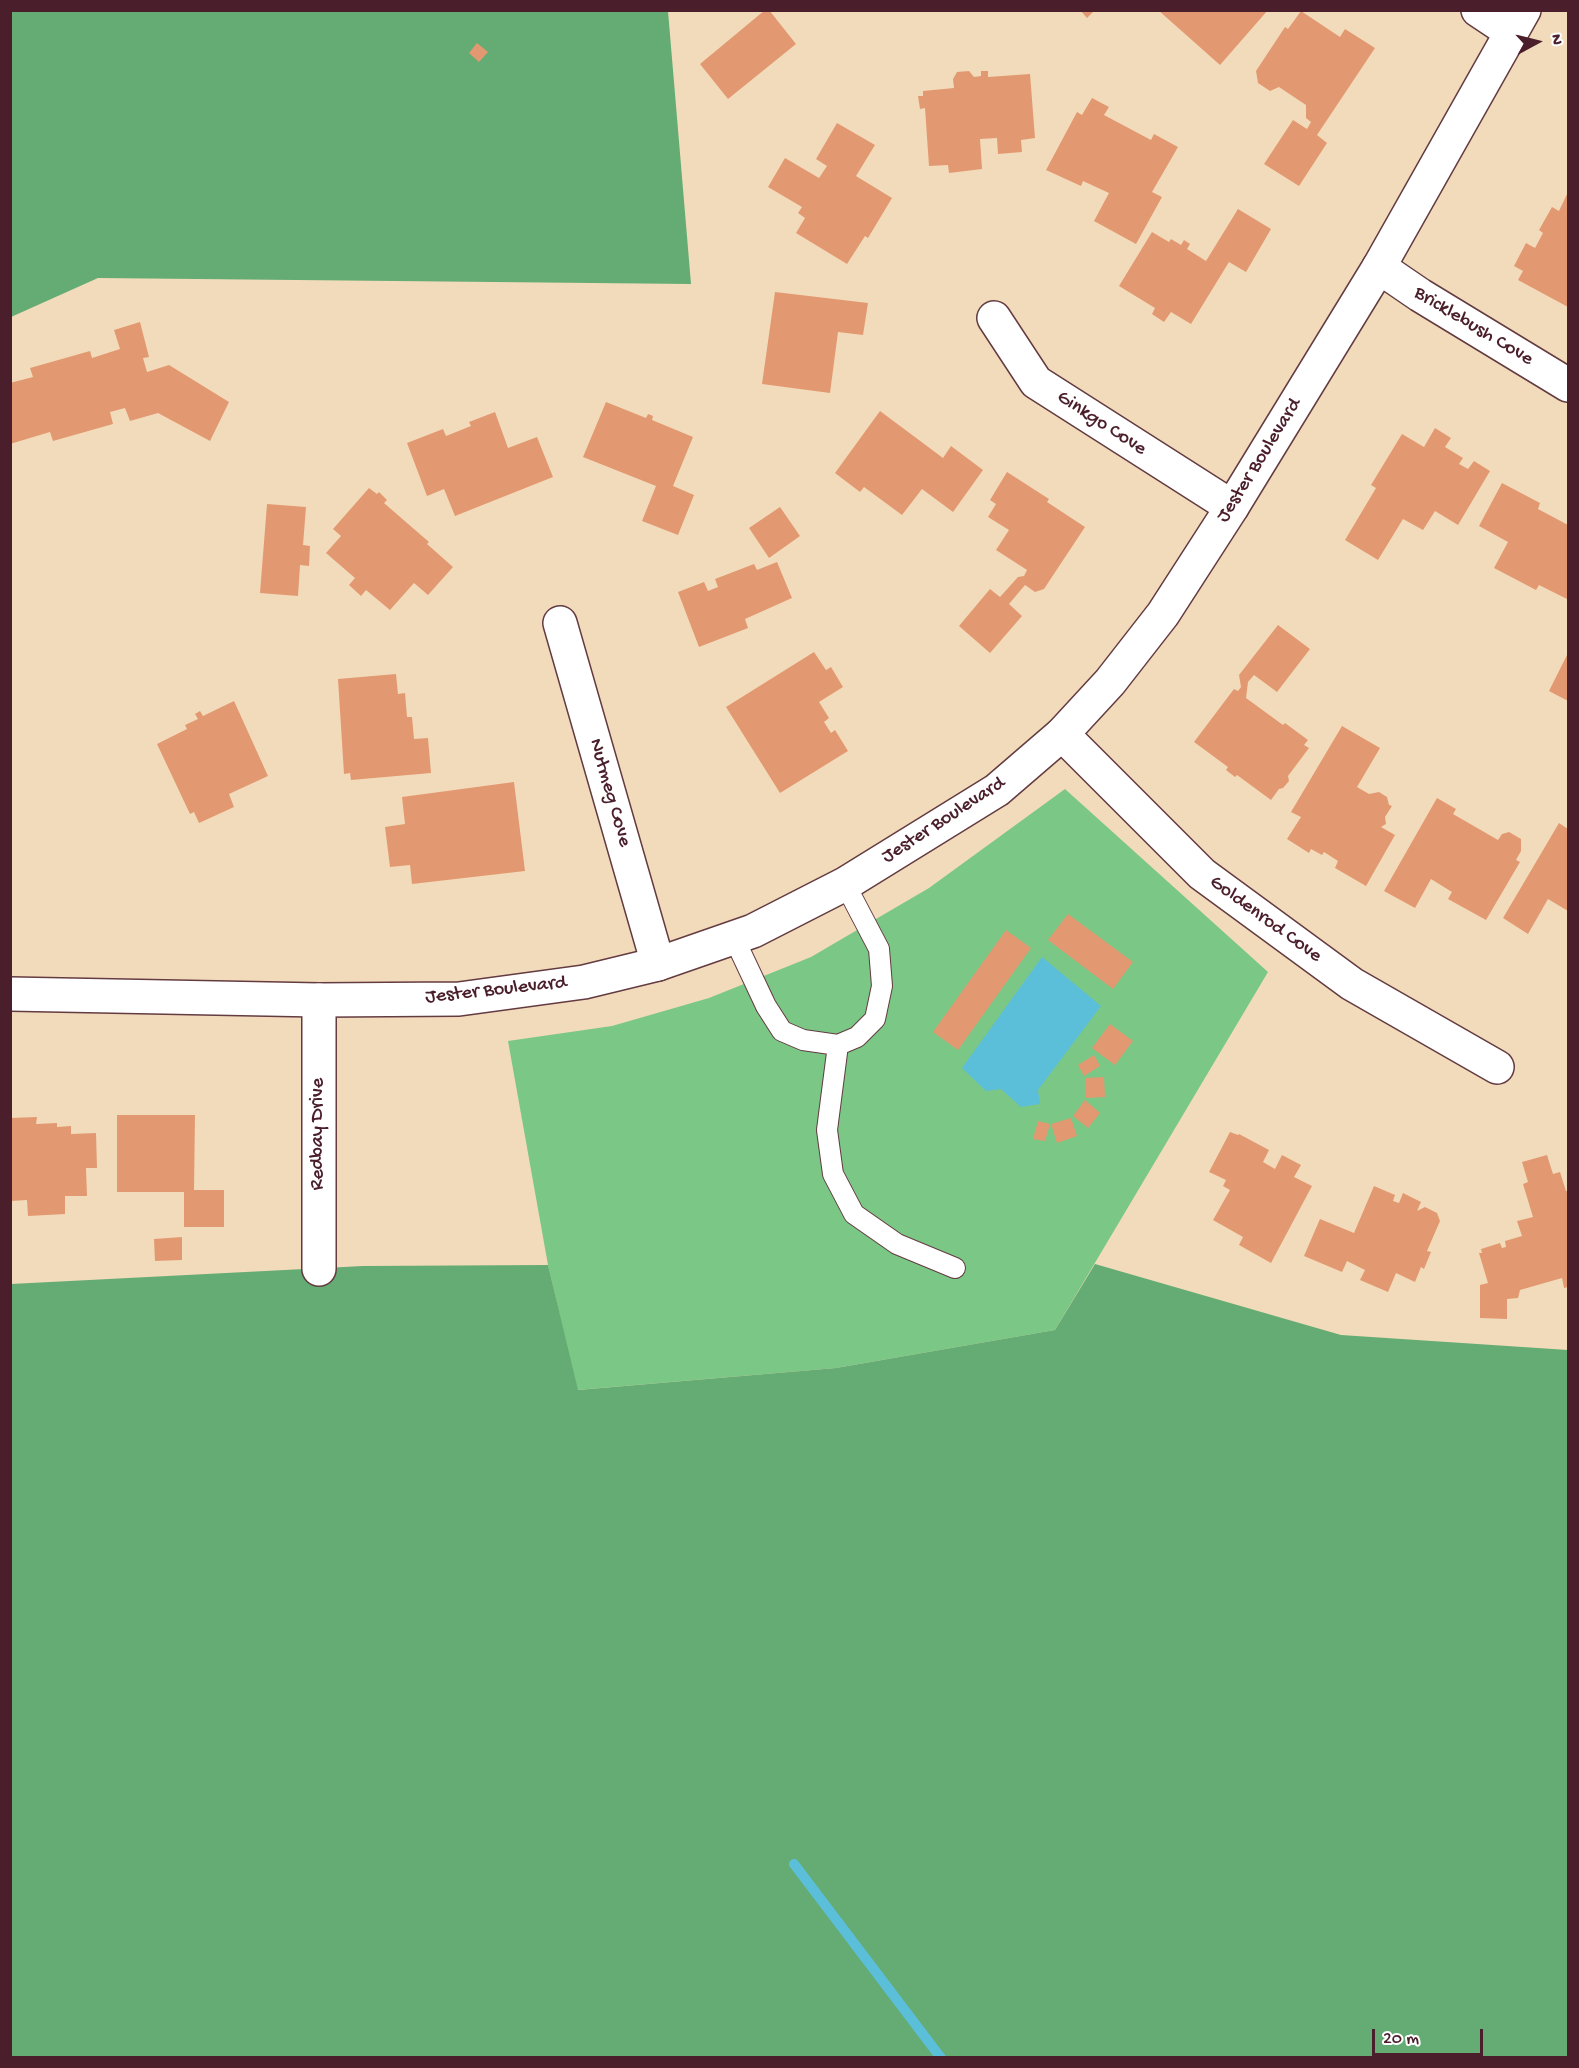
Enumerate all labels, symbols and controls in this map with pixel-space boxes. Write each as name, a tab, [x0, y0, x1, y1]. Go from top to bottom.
north arrow	[1507, 12, 1567, 72]
text: N	[1545, 33, 1565, 46]
street label: Bricklebush Cove	[1409, 282, 1537, 372]
street label: Ginkgo Cove	[1052, 386, 1150, 462]
street label: Jester Boulevard	[1212, 394, 1308, 528]
street label: Nutmeg Cove	[582, 736, 636, 850]
street label: Jester Boulevard	[878, 772, 1010, 870]
street label: Goldenrod Cove	[1204, 871, 1326, 969]
street label: Jester Boulevard	[424, 972, 568, 1010]
street label: Redbay Drive	[307, 1078, 331, 1190]
scale bar	[1375, 2017, 1486, 2055]
text: 20 m	[1383, 2029, 1419, 2050]

